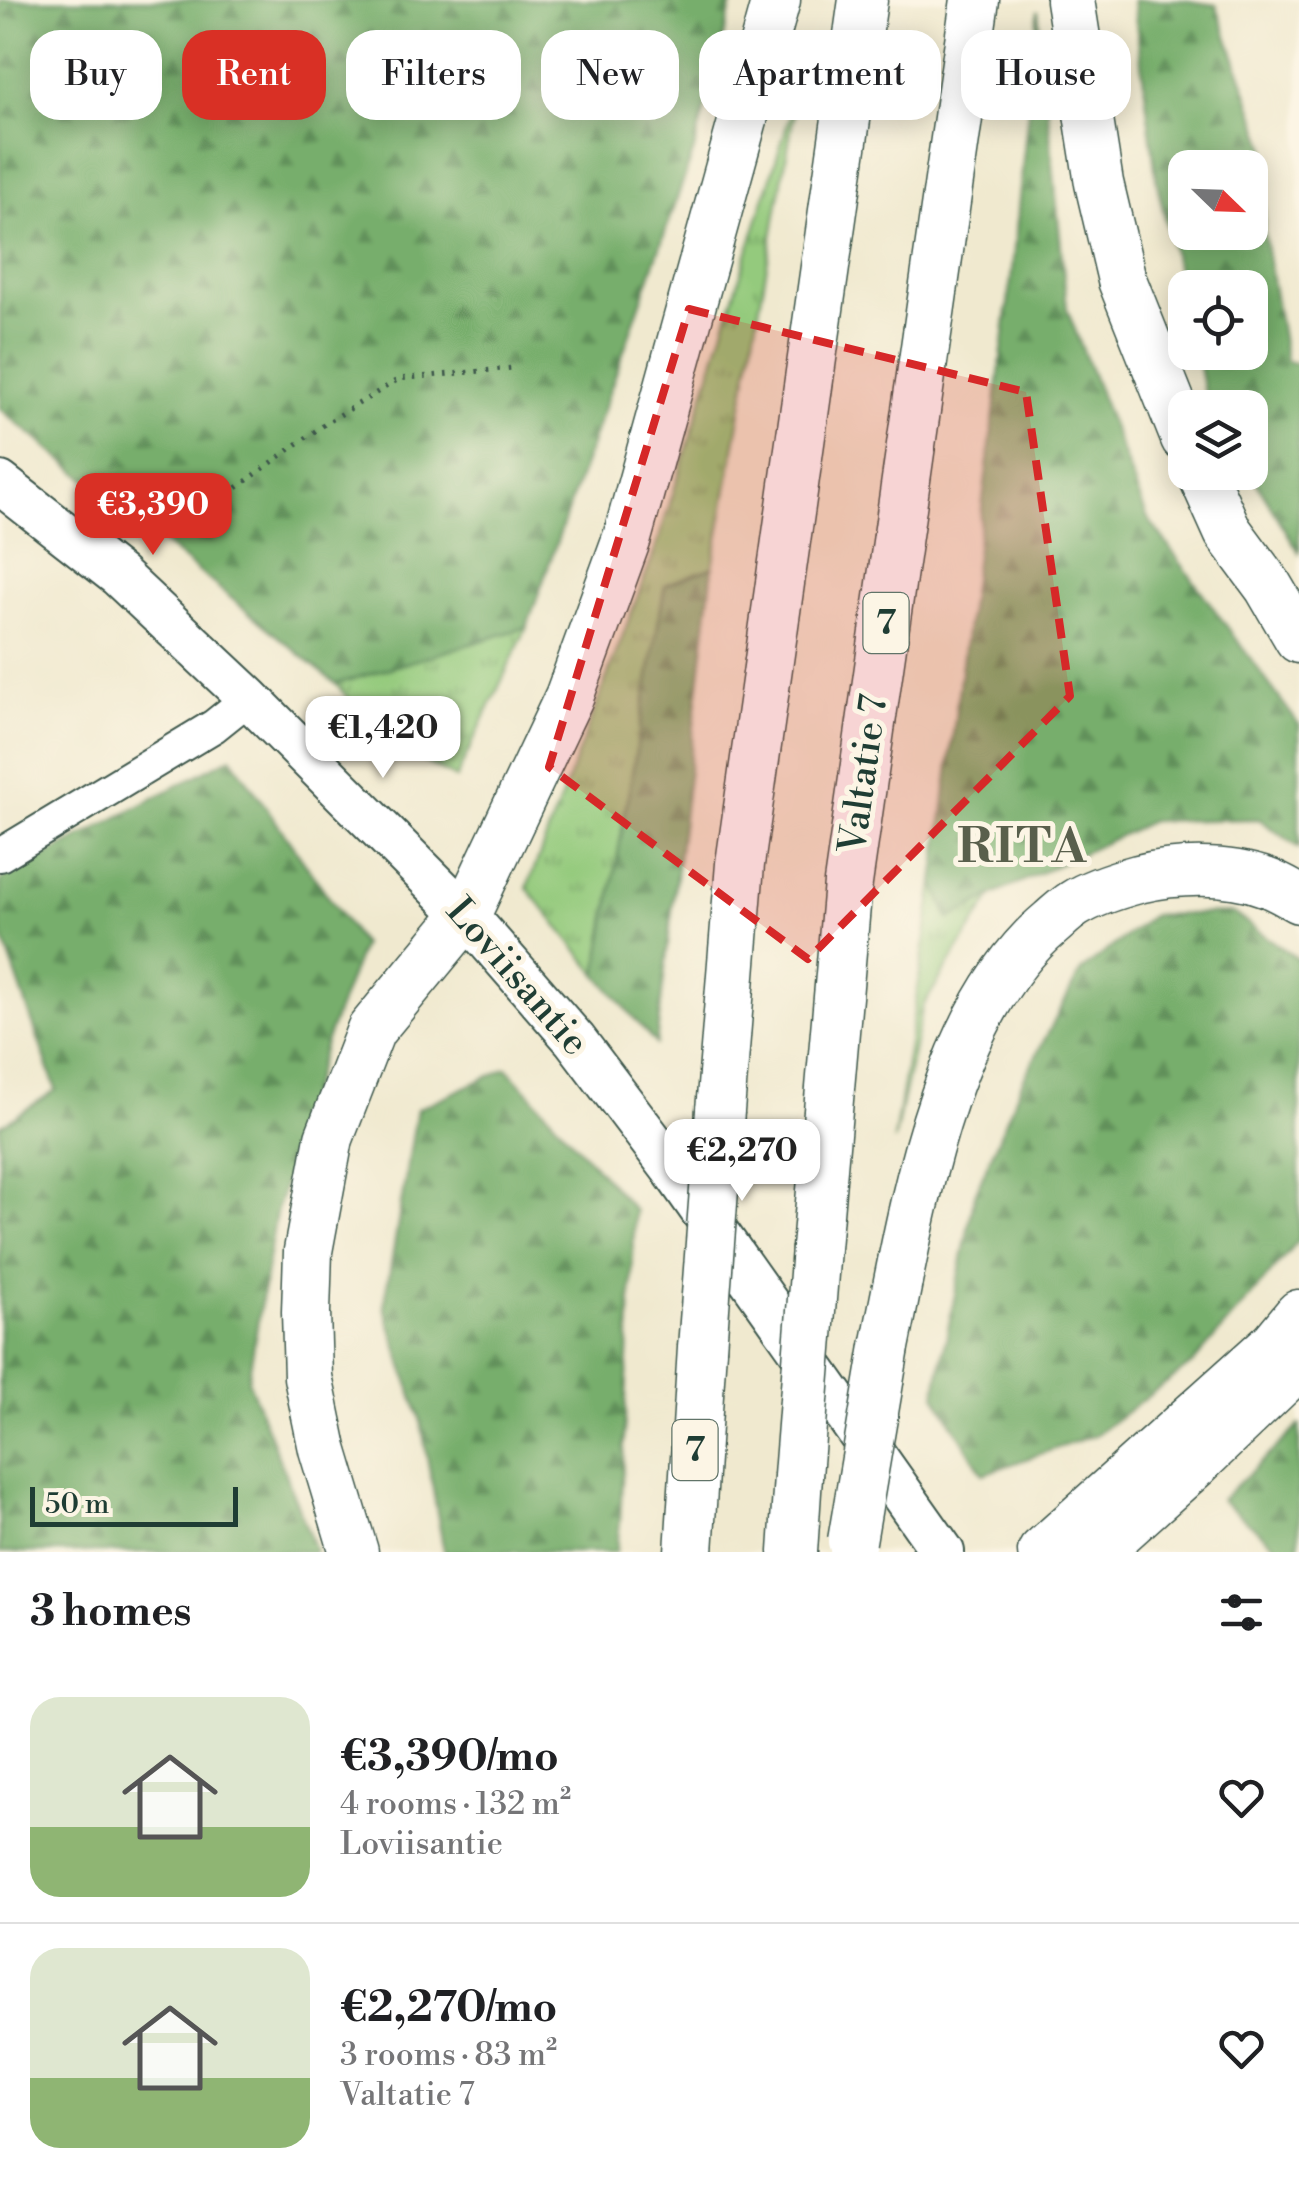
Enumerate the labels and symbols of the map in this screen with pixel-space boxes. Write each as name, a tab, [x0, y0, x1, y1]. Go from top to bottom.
north arrow	[1168, 150, 1268, 250]
pin: €3,390	[72, 473, 234, 558]
road number: 7	[864, 593, 908, 653]
street label: Valtatie 7	[829, 692, 898, 857]
pin: €1,420	[302, 696, 464, 781]
district label: RITA	[957, 818, 1089, 878]
street label: Loviisantie	[436, 889, 598, 1065]
pin: €2,270	[661, 1119, 823, 1204]
road number: 7	[672, 1420, 718, 1480]
scale bar	[30, 1482, 238, 1526]

